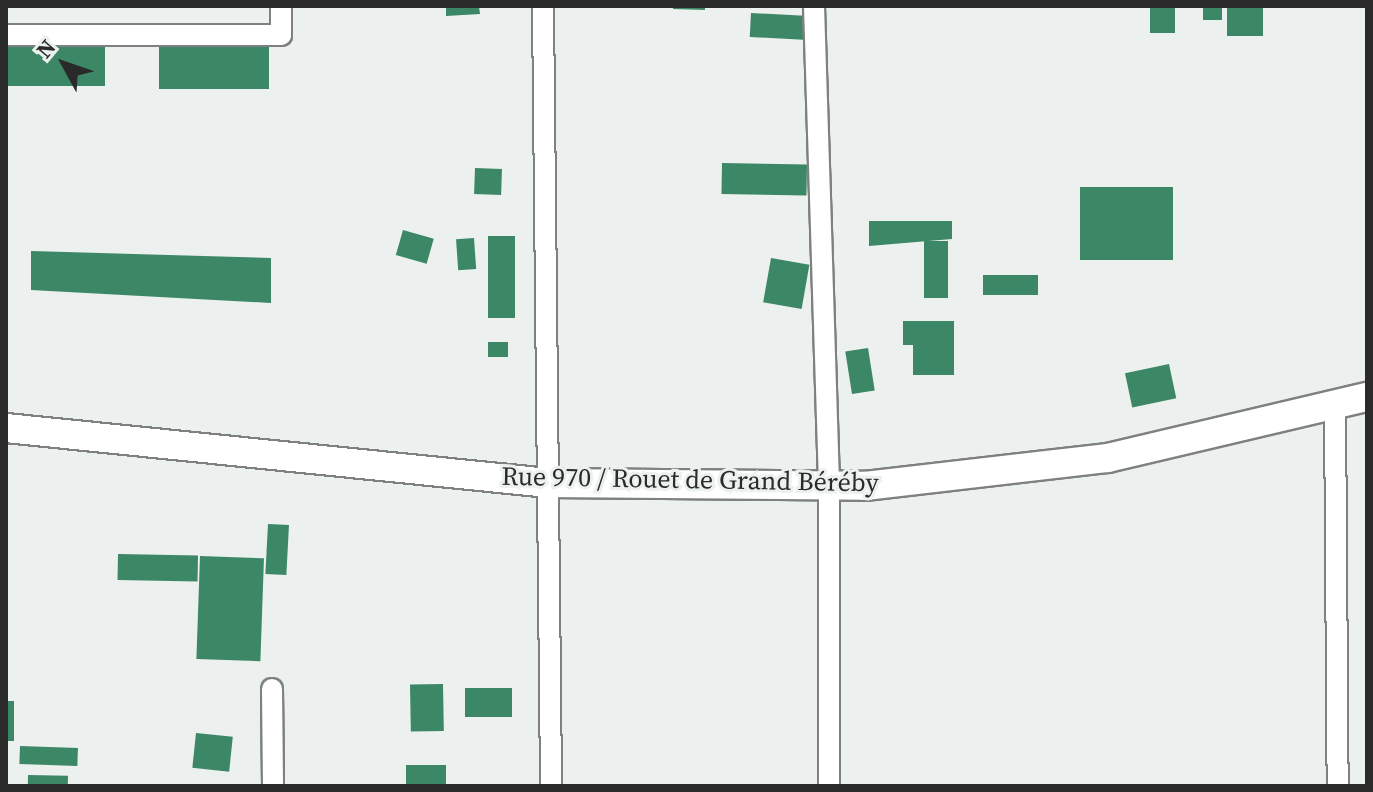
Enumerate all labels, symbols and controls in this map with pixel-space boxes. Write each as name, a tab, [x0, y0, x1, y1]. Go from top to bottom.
north arrow	[24, 24, 104, 104]
text: N	[29, 33, 62, 64]
street label: Rue 970 / Rouet de Grand Béréby	[501, 461, 879, 499]

